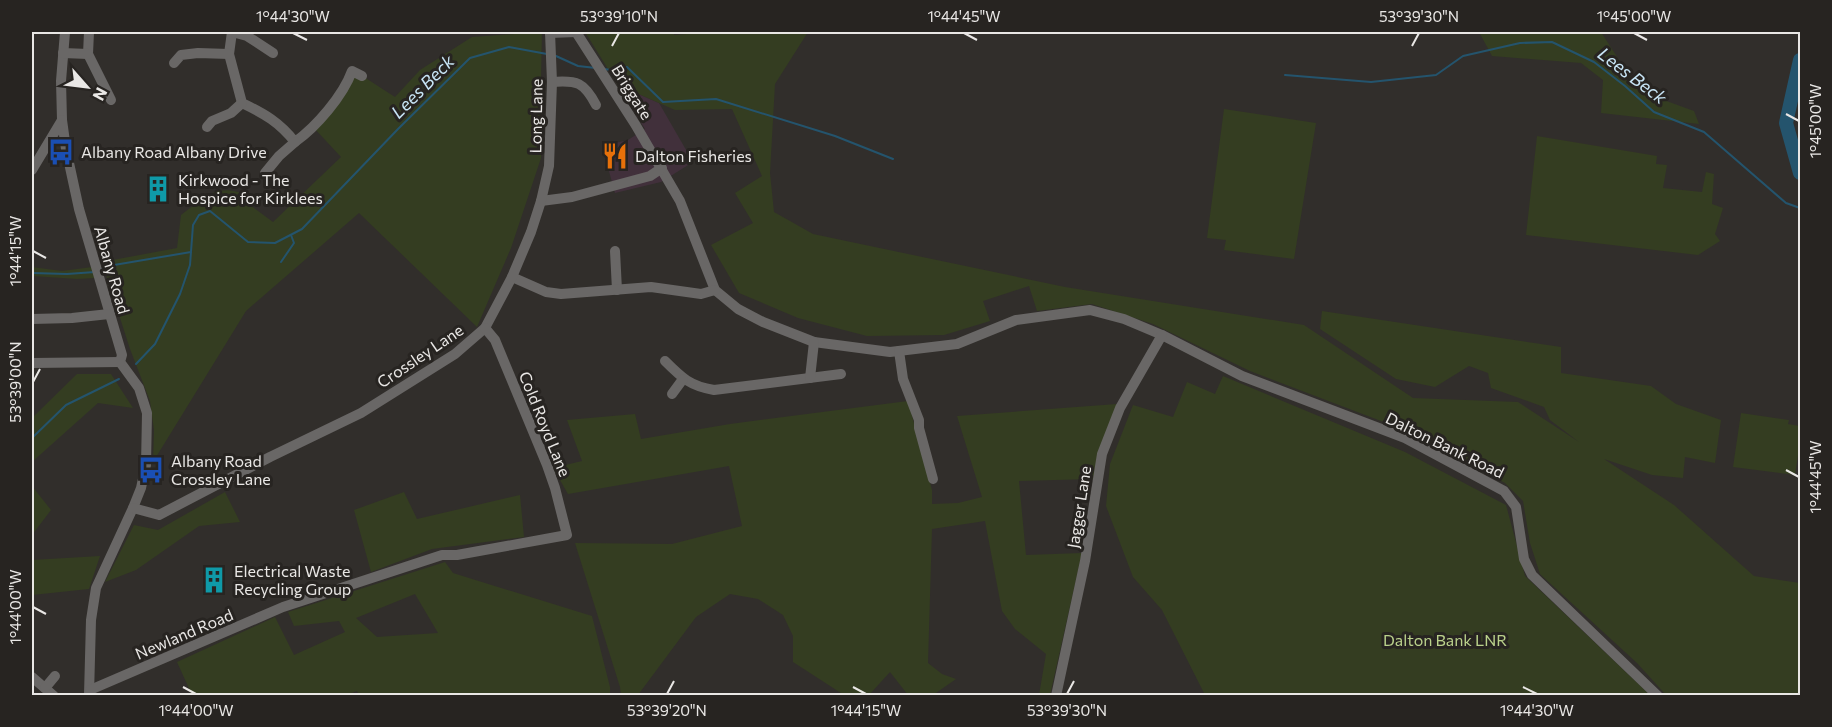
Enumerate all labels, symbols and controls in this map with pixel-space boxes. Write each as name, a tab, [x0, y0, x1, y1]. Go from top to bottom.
text: 1°44'30"W	[256, 7, 330, 25]
text: 53°39'10"N	[580, 7, 658, 25]
text: 1°44'45"W	[927, 7, 1001, 25]
text: 53°39'30"N	[1379, 7, 1459, 25]
text: 1°45'00"W	[1597, 7, 1671, 25]
water label: Lees Beck	[1594, 42, 1672, 109]
water label: Lees Beck	[386, 49, 459, 123]
north arrow	[57, 57, 117, 117]
street label: Briggate	[608, 61, 657, 123]
street label: Long Lane	[525, 78, 546, 154]
text: 1°45'00"W	[1806, 84, 1824, 158]
text: N	[89, 85, 112, 104]
bus stop icon: Albany Road Albany Drive	[46, 137, 76, 167]
restaurant icon: Dalton Fisheries	[600, 141, 630, 171]
place label: Albany Road Albany Drive	[81, 142, 267, 161]
place label: Dalton Fisheries	[635, 146, 752, 165]
place label: Kirkwood - The Hospice for Kirklees	[178, 170, 323, 207]
building icon: Kirkwood - The Hospice for Kirklees	[143, 174, 173, 204]
text: 1°44'15"W	[6, 216, 24, 286]
street label: Albany Road	[91, 224, 134, 316]
street label: Crossley Lane	[373, 320, 466, 391]
text: 53°39'00"N	[6, 341, 24, 423]
street label: Cold Royd Lane	[516, 368, 575, 479]
street label: Dalton Bank Road	[1383, 408, 1508, 481]
text: 1°44'45"W	[1806, 440, 1824, 514]
place label: Albany Road Crossley Lane	[171, 451, 271, 488]
bus stop icon: Albany Road Crossley Lane	[136, 455, 166, 485]
street label: Jagger Lane	[1063, 464, 1094, 550]
place label: Electrical Waste Recycling Group	[234, 561, 351, 598]
building icon: Electrical Waste Recycling Group	[199, 565, 229, 595]
text: 1°44'00"W	[6, 569, 24, 645]
street label: Newland Road	[132, 604, 236, 663]
park label: Dalton Bank LNR	[1383, 630, 1507, 649]
text: 1°44'00"W	[158, 701, 234, 719]
text: 53°39'20"N	[627, 701, 707, 719]
text: 1°44'15"W	[831, 701, 901, 719]
text: 53°39'30"N	[1027, 701, 1107, 719]
text: 1°44'30"W	[1500, 701, 1574, 719]

